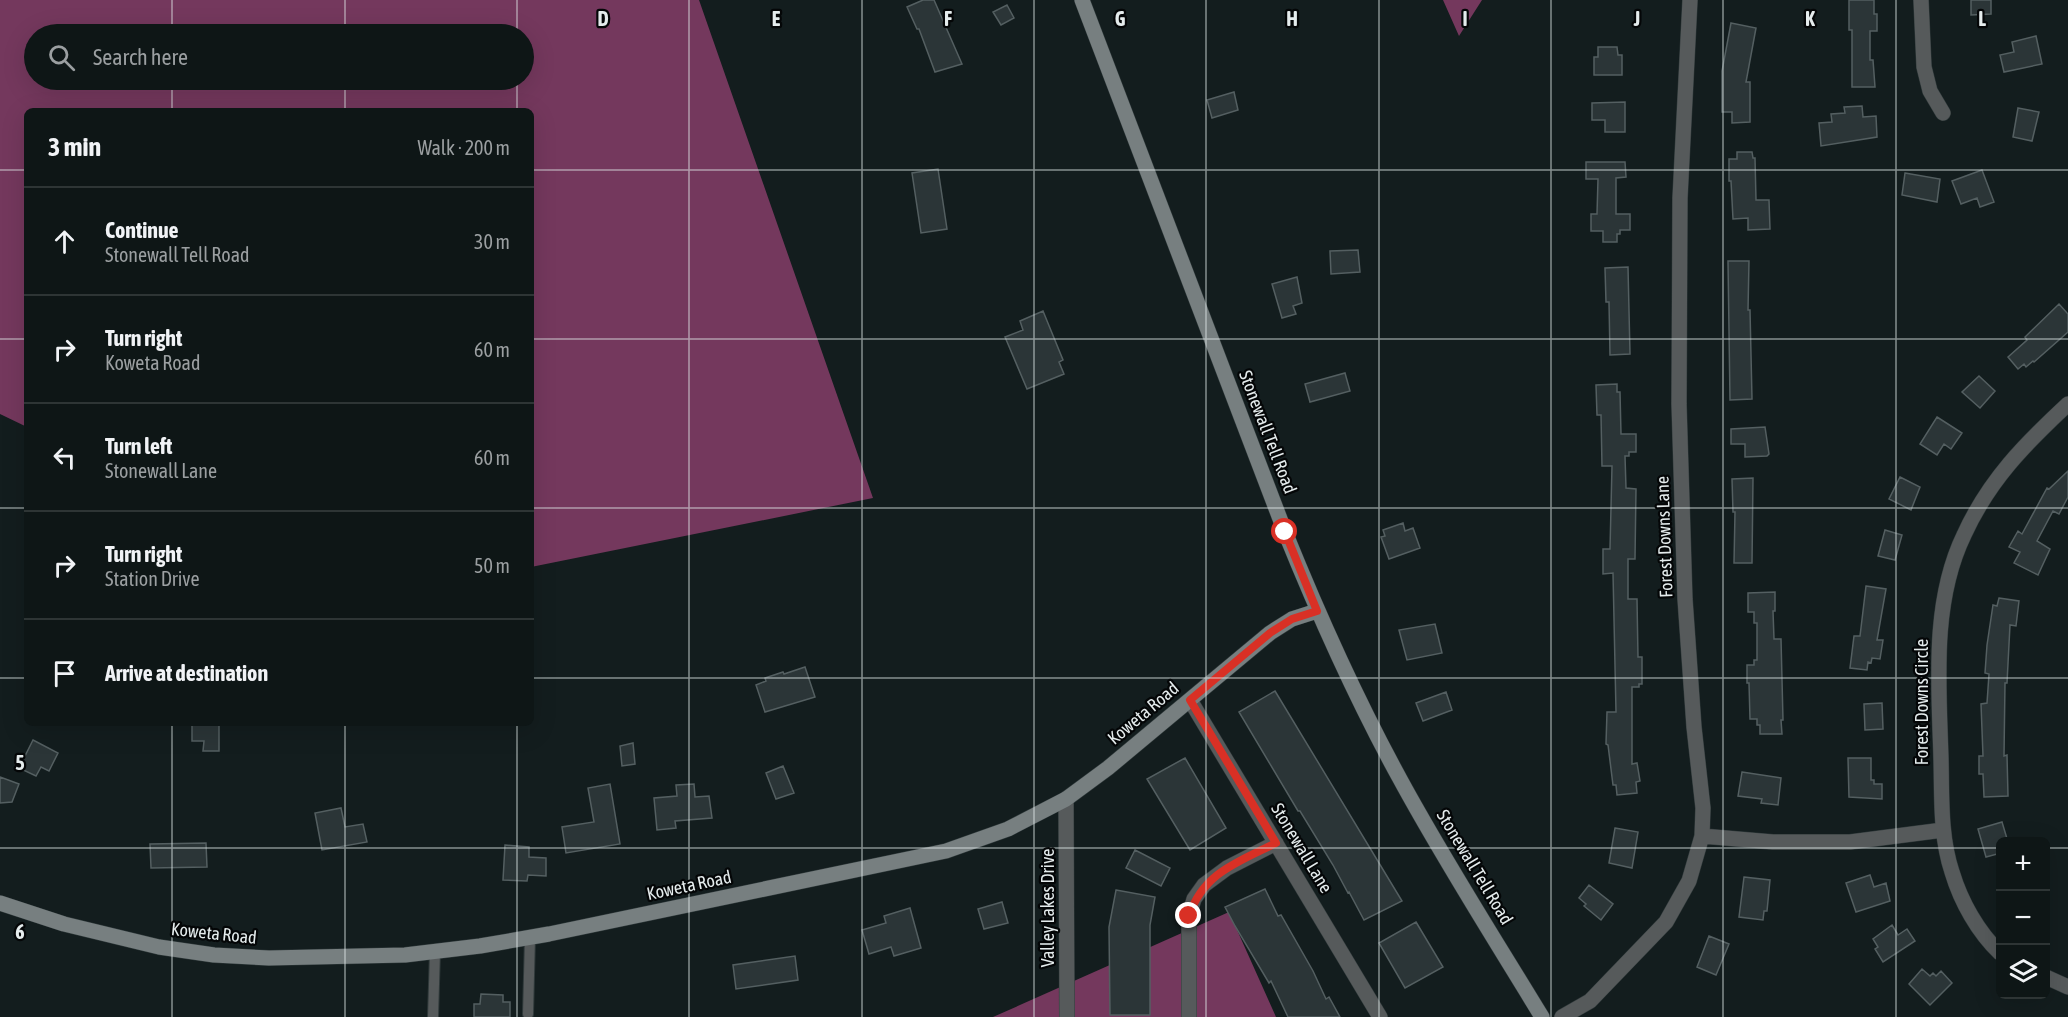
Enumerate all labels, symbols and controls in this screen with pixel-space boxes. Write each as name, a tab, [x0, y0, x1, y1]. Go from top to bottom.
text: D	[597, 7, 609, 30]
text: E	[772, 7, 781, 30]
text: F	[944, 7, 952, 30]
text: G	[1115, 7, 1126, 30]
text: H	[1286, 7, 1298, 30]
text: I	[1462, 7, 1468, 30]
text: J	[1633, 7, 1640, 30]
text: K	[1805, 7, 1815, 30]
text: L	[1978, 7, 1986, 30]
search box	[24, 24, 534, 90]
icon: search	[45, 41, 78, 74]
text: Search here	[93, 44, 188, 70]
text: 3 min	[48, 132, 101, 162]
text: Walk · 200 m	[418, 136, 510, 159]
text: Continue	[105, 217, 179, 243]
icon: ahead	[48, 225, 81, 258]
text: 30 m	[474, 230, 510, 253]
text: Stonewall Tell Road	[105, 243, 250, 266]
text: Turn right	[105, 325, 182, 351]
icon: right	[48, 333, 81, 366]
text: 60 m	[474, 338, 510, 361]
text: Koweta Road	[105, 351, 200, 374]
street label: Stonewall Tell Road	[1235, 368, 1301, 496]
text: Turn left	[105, 433, 172, 459]
icon: left	[48, 441, 81, 474]
text: 60 m	[474, 446, 510, 469]
text: Stonewall Lane	[105, 459, 217, 482]
street label: Forest Downs Lane	[1651, 476, 1677, 598]
route start	[1271, 518, 1297, 544]
text: Turn right	[105, 541, 182, 567]
icon: right	[48, 549, 81, 582]
text: 50 m	[474, 554, 510, 577]
text: Station Drive	[105, 567, 199, 590]
street label: Forest Downs Circle	[1911, 639, 1932, 765]
icon: arrive	[48, 657, 81, 690]
text: Arrive at destination	[105, 660, 268, 686]
street label: Koweta Road	[1103, 677, 1183, 749]
text: 5	[15, 751, 25, 774]
street label: Stonewall Lane	[1267, 799, 1337, 897]
street label: Stonewall Tell Road	[1433, 806, 1517, 928]
map controls	[1996, 837, 2050, 999]
button: +	[1996, 837, 2050, 891]
street label: Valley Lakes Drive	[1037, 849, 1058, 967]
street label: Koweta Road	[645, 866, 733, 904]
button: −	[1996, 891, 2050, 945]
route end	[1175, 902, 1201, 928]
street label: Koweta Road	[170, 918, 258, 948]
text: 6	[15, 920, 25, 943]
button: layers	[1996, 945, 2050, 999]

